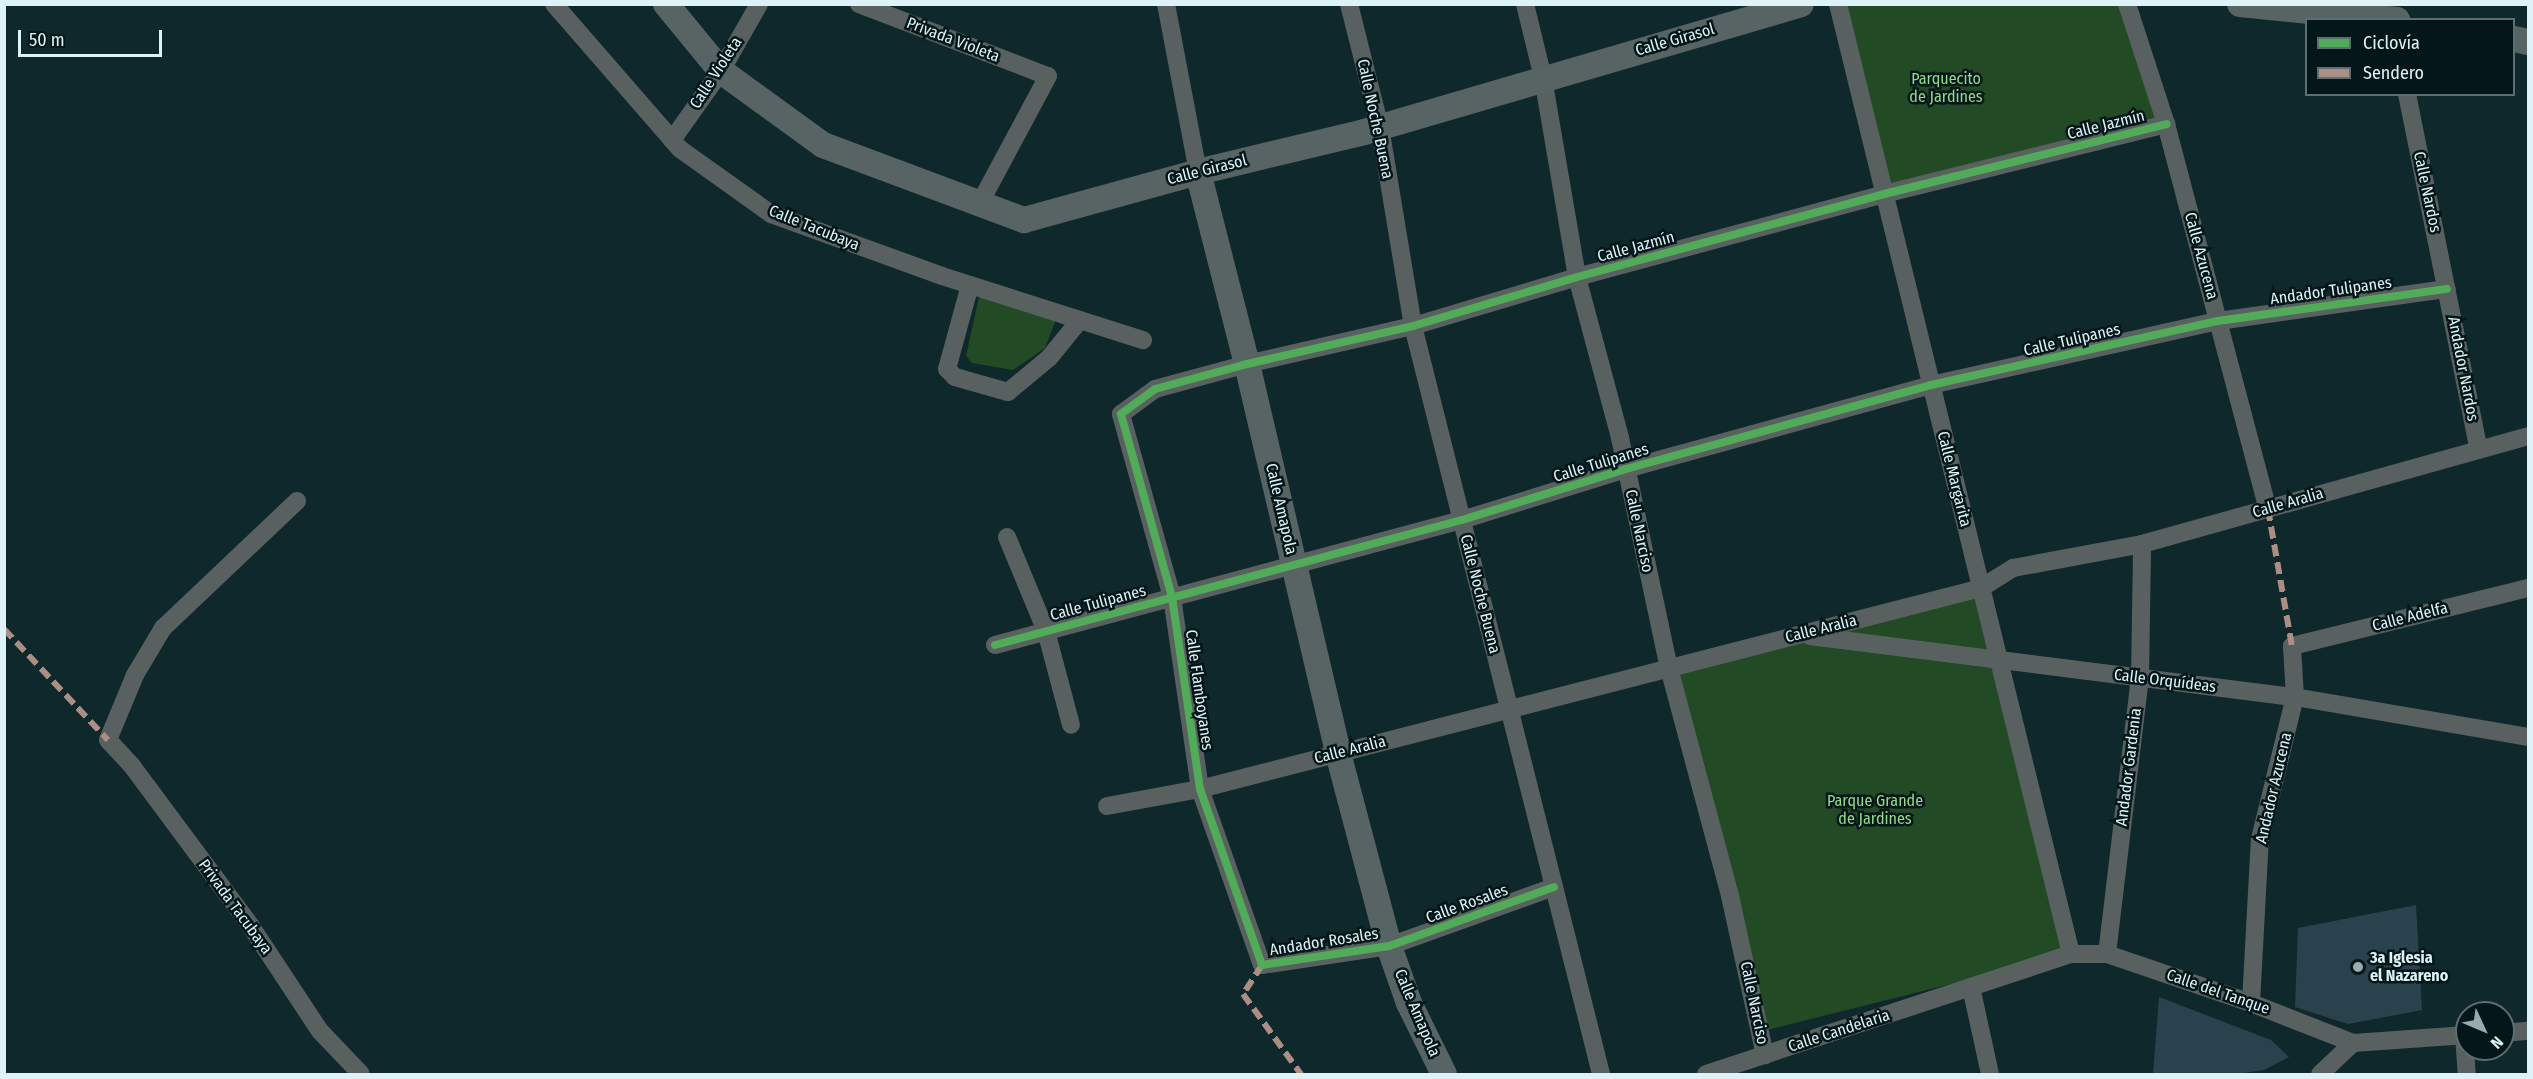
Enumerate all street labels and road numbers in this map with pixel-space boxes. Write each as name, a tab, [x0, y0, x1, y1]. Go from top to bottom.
street label: Privada Violeta	[904, 13, 1002, 67]
street label: Calle Girasol	[1633, 20, 1717, 60]
street label: Calle Violeta	[686, 34, 746, 112]
street label: Calle Noche Buena	[1353, 57, 1397, 181]
street label: Calle Jazmín	[2065, 106, 2147, 144]
street label: Calle Nardos	[2409, 150, 2445, 234]
street label: Calle Girasol	[1165, 151, 1249, 189]
street label: Calle Tacubaya	[766, 201, 862, 255]
street label: Calle Azucena	[2180, 210, 2222, 302]
street label: Calle Jazmín	[1595, 228, 1677, 266]
street label: Andador Tulipanes	[2269, 273, 2393, 309]
street label: Andador Nardos	[2443, 315, 2483, 423]
street label: Calle Tulipanes	[2022, 320, 2122, 360]
street label: Calle Margarita	[1933, 429, 1975, 529]
street label: Calle Tulipanes	[1551, 439, 1651, 487]
street label: Calle Amapola	[1261, 461, 1301, 557]
street label: Calle Aralia	[2250, 484, 2326, 522]
street label: Calle Narciso	[1621, 488, 1657, 574]
street label: Calle Noche Buena	[1456, 532, 1504, 656]
street label: Calle Tulipanes	[1048, 581, 1148, 625]
street label: Calle Adelfa	[2370, 598, 2450, 636]
street label: Calle Aralia	[1783, 611, 1859, 647]
street label: Calle Flamboyanes	[1181, 628, 1217, 752]
street label: Calle Orquídeas	[2113, 665, 2217, 697]
street label: Andador Gardenia	[2112, 707, 2146, 827]
street label: Andador Azucena	[2252, 731, 2296, 845]
street label: Calle Aralia	[1312, 732, 1388, 768]
street label: Privada Tacubaya	[194, 856, 276, 958]
street label: Calle Rosales	[1423, 880, 1511, 928]
street label: Andador Rosales	[1268, 924, 1380, 960]
street label: Calle Narciso	[1736, 960, 1772, 1046]
street label: Calle del Tanque	[2164, 965, 2272, 1019]
street label: Calle Amapola	[1390, 966, 1444, 1060]
street label: Calle Candelaria	[1786, 1006, 1892, 1056]

